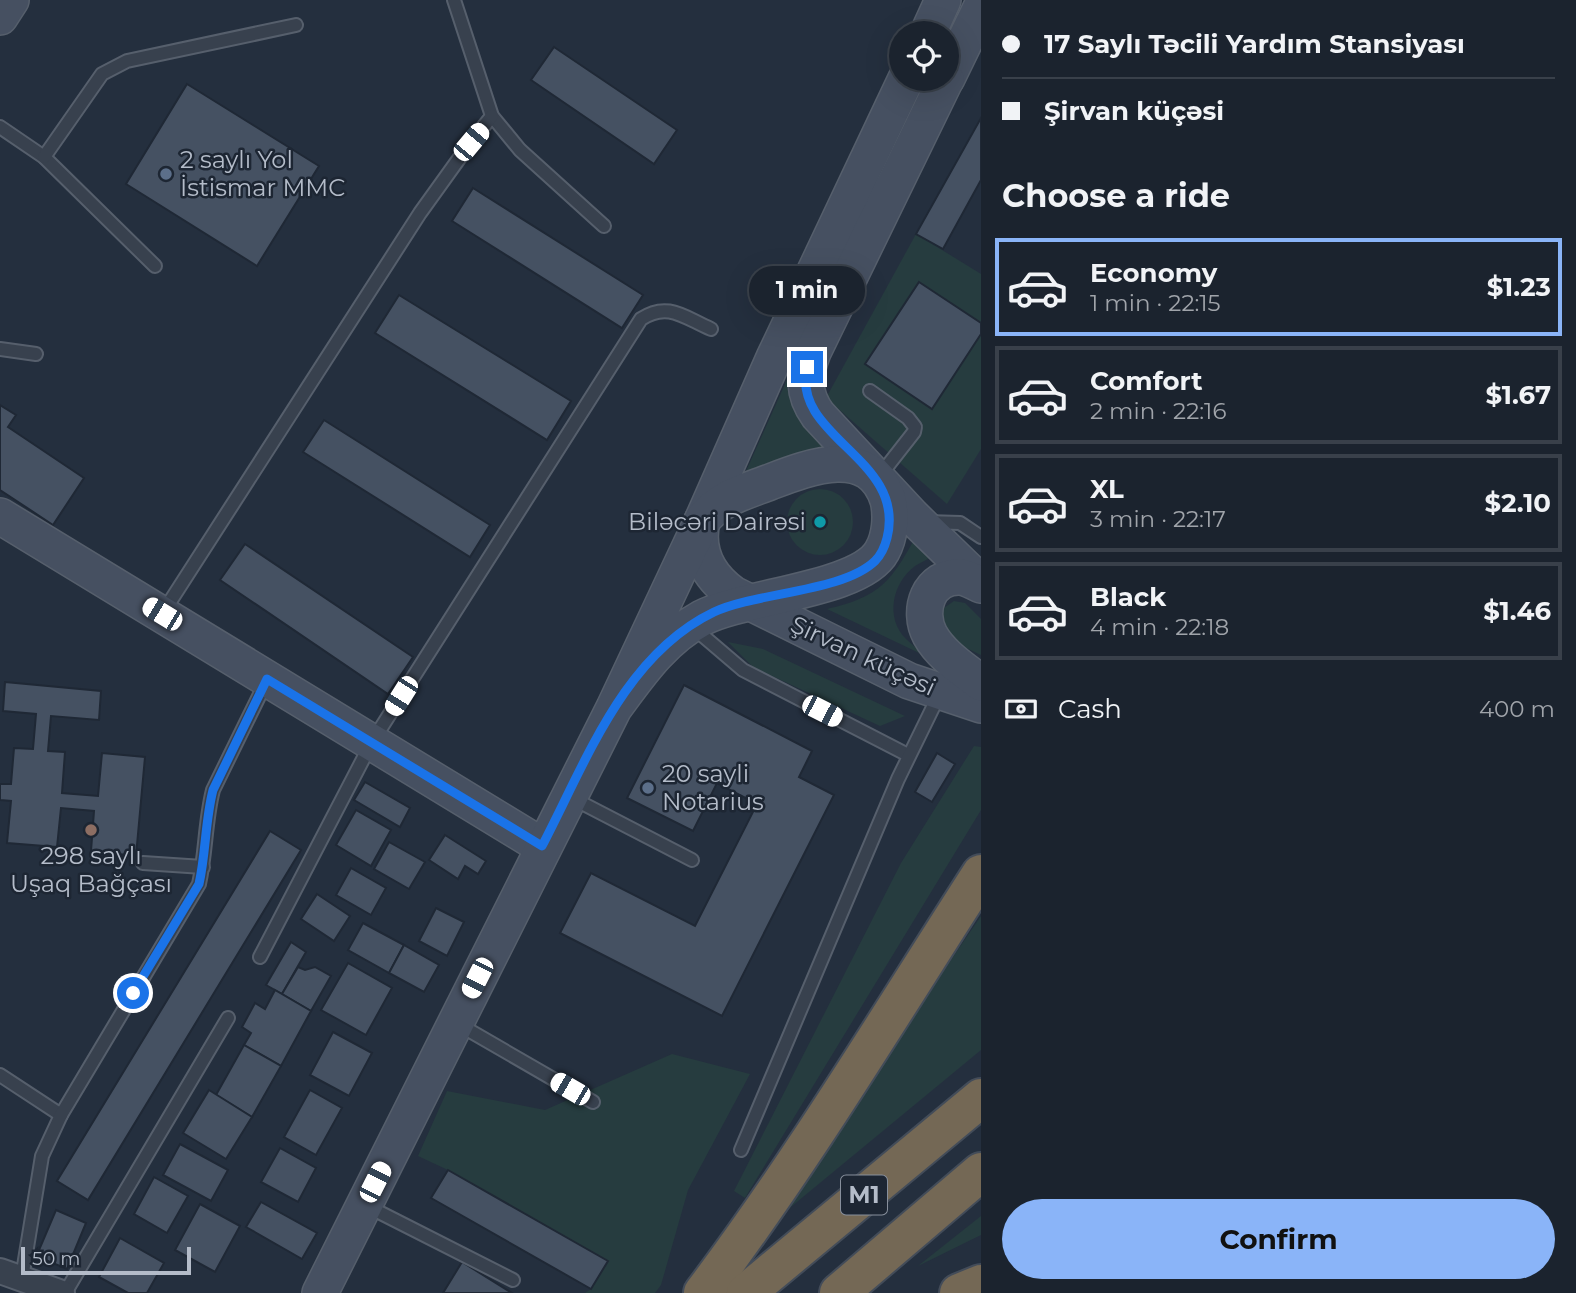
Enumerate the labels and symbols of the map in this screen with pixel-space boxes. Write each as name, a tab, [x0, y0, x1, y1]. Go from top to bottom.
car	[450, 119, 493, 165]
place label: 2 saylı Yol İstismar MMC	[180, 145, 345, 202]
marker: 2 saylı Yol İstismar MMC	[158, 166, 174, 182]
callout: 1 min	[749, 266, 865, 314]
route end	[791, 351, 823, 383]
place label: Biləcəri Dairəsi	[628, 507, 806, 536]
marker: Biləcəri Dairəsi	[812, 514, 828, 530]
car	[139, 594, 186, 634]
street label: Şirvan küçəsi	[786, 609, 940, 702]
car	[381, 673, 422, 719]
car	[799, 692, 846, 730]
place label: 20 sayli Notarius	[662, 759, 764, 816]
marker: 20 sayli Notarius	[640, 780, 656, 796]
marker: 298 saylı Uşaq Bağçası	[83, 822, 99, 838]
place label: 298 saylı Uşaq Bağçası	[10, 841, 172, 898]
car	[459, 955, 496, 1001]
route start	[117, 977, 149, 1009]
car	[547, 1069, 594, 1109]
car	[357, 1159, 394, 1205]
road number: M1	[841, 1176, 887, 1214]
scale bar	[21, 1244, 191, 1276]

